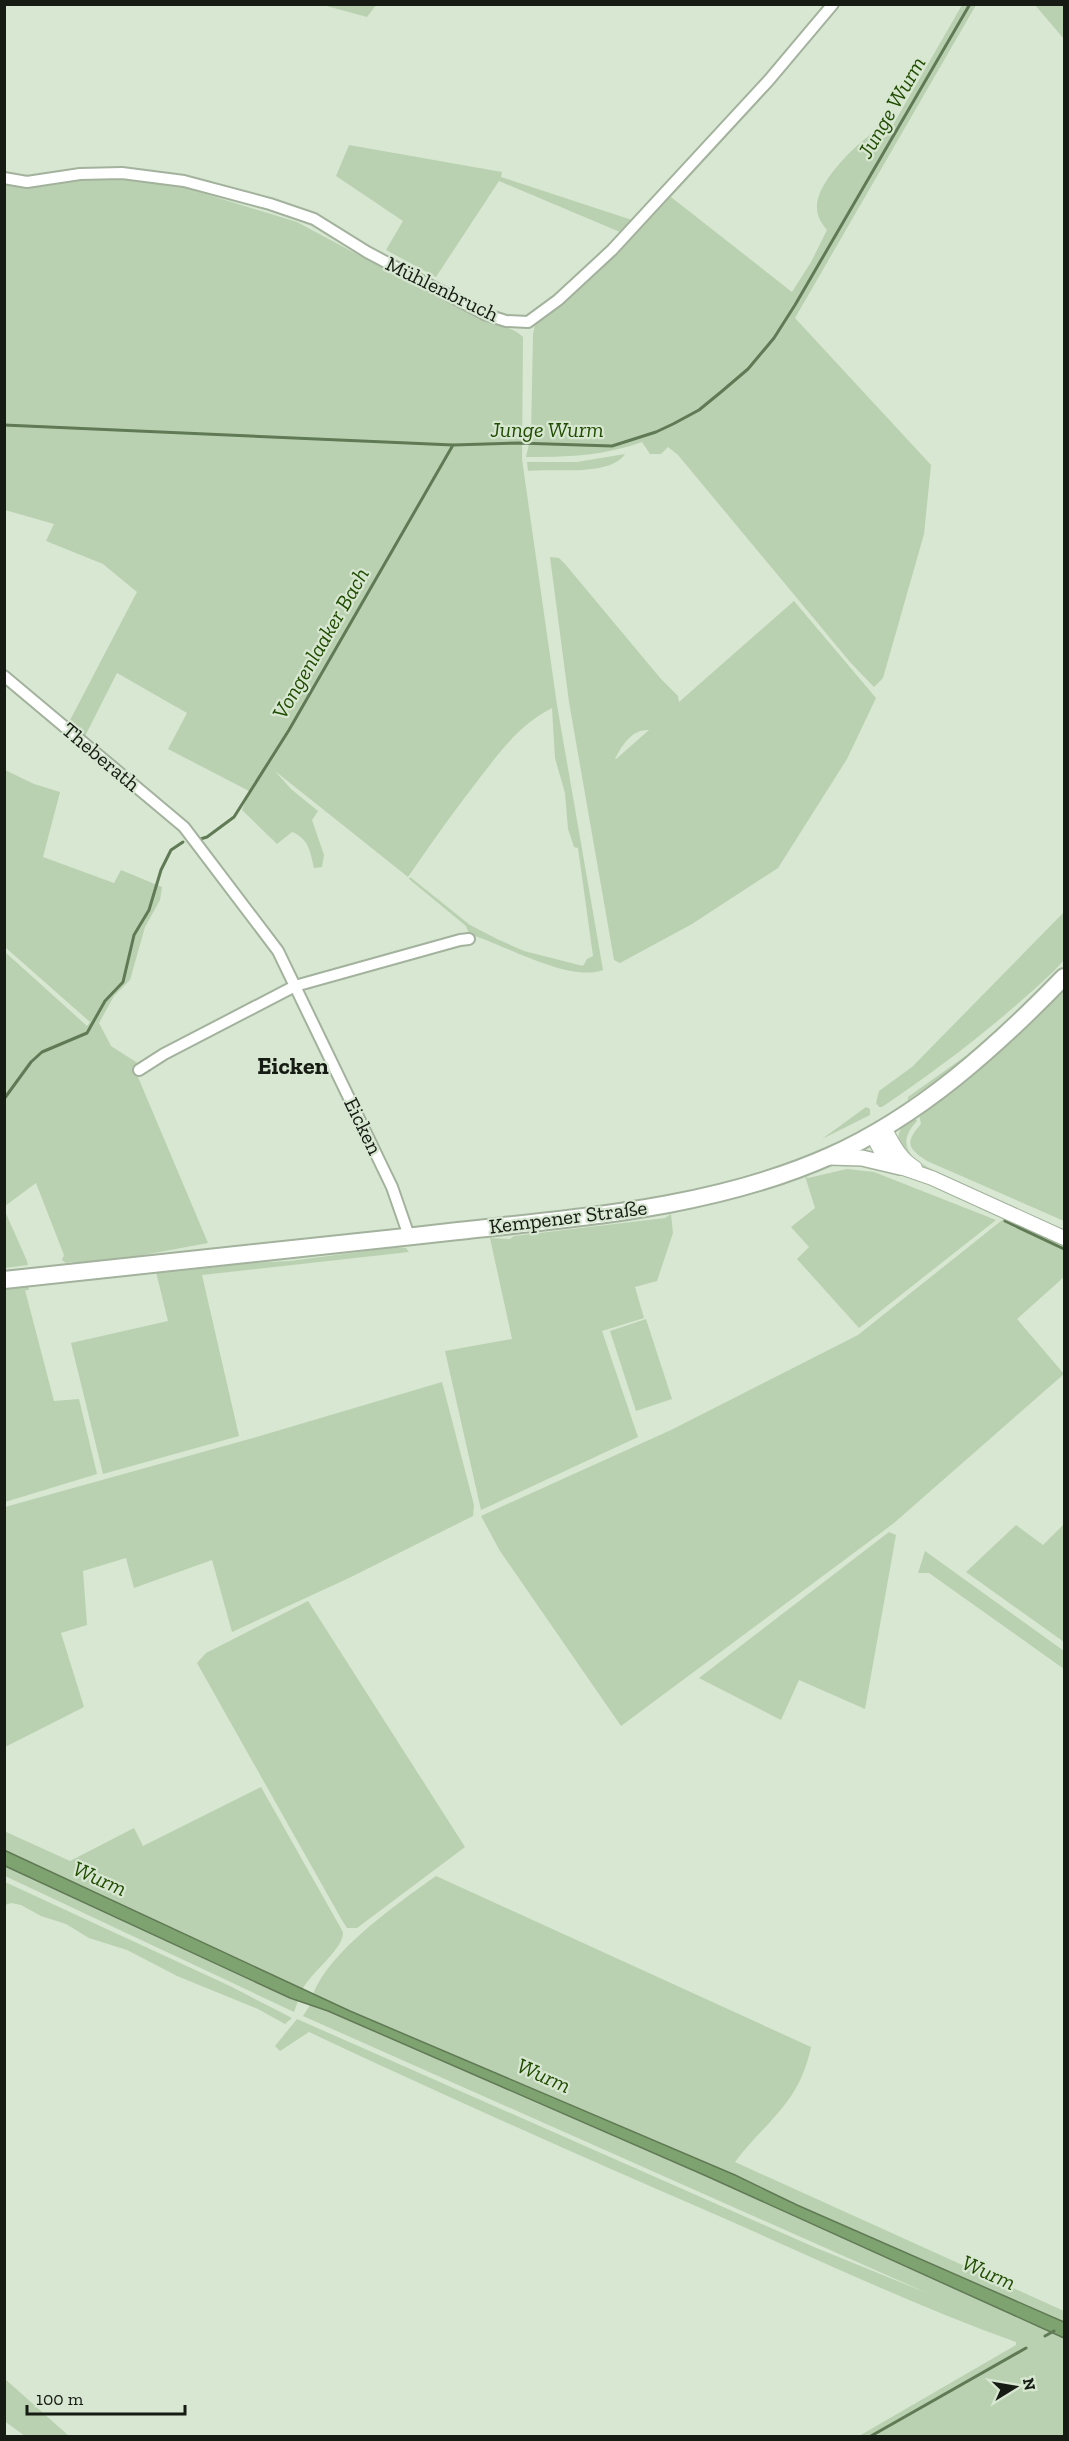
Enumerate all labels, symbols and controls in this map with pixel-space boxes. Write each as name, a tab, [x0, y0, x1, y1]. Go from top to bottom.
water label: Junge Wurm	[851, 52, 931, 164]
street label: Mühlenbruch	[382, 250, 503, 327]
water label: Junge Wurm	[489, 416, 604, 443]
water label: Vongenlaaker Bach	[266, 563, 375, 724]
street label: Theberath	[57, 717, 146, 797]
district label: Eicken	[257, 1051, 329, 1080]
street label: Eicken	[339, 1093, 388, 1158]
street label: Kempener Straße	[487, 1194, 649, 1239]
water label: Wurm	[69, 1855, 131, 1902]
water label: Wurm	[513, 2052, 575, 2099]
water label: Wurm	[958, 2249, 1020, 2296]
north arrow	[985, 2357, 1045, 2417]
text: N	[1019, 2376, 1040, 2392]
scale bar	[27, 2378, 184, 2416]
text: 100 m	[36, 2388, 84, 2410]

